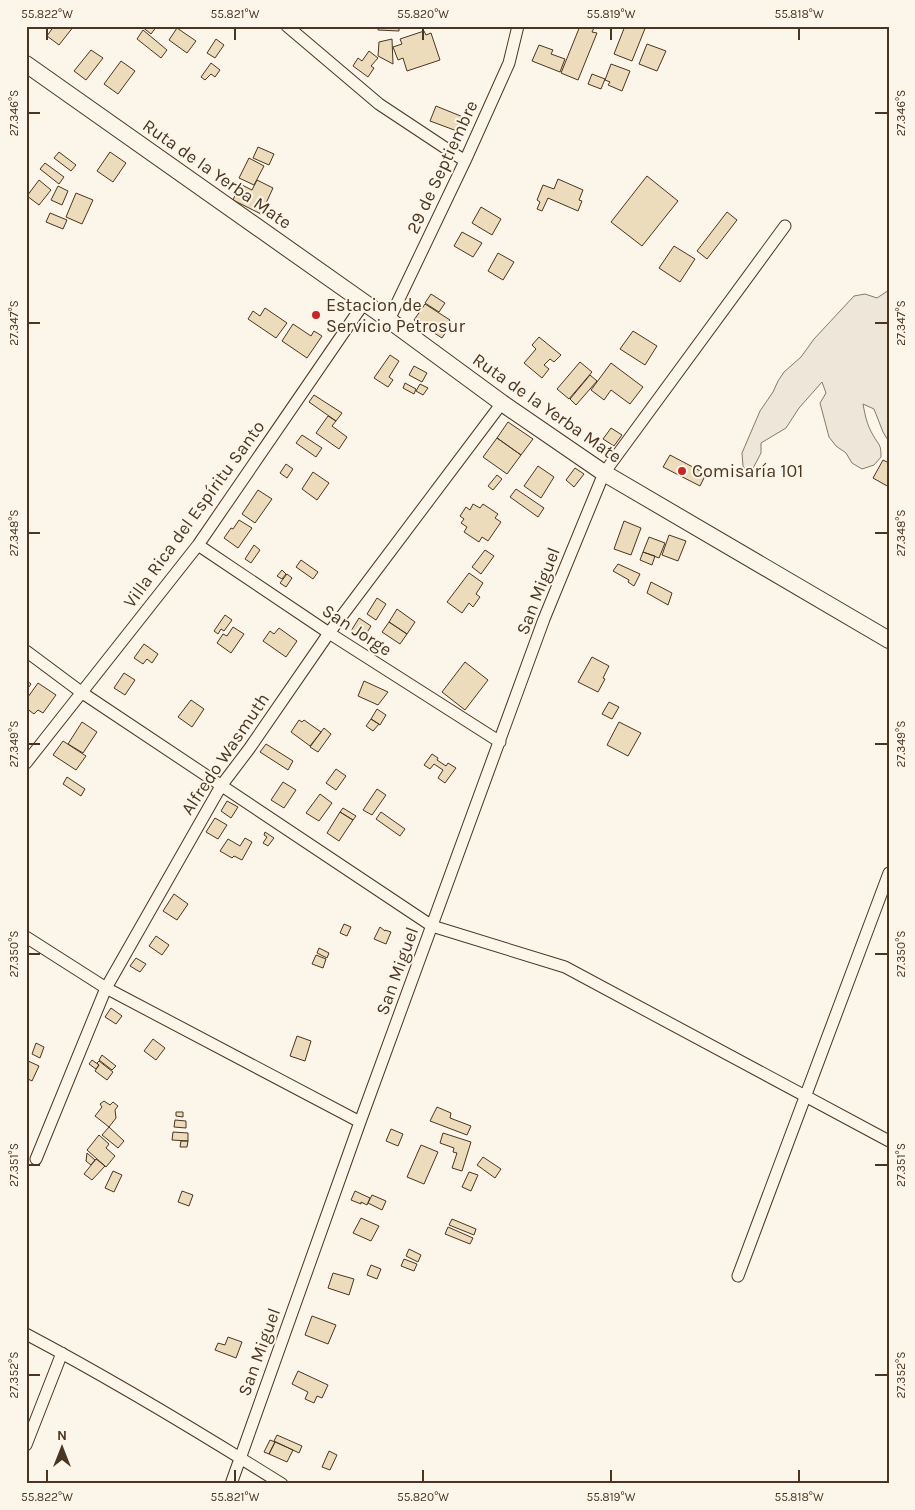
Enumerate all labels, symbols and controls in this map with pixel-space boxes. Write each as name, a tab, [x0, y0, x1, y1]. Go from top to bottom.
text: 55.822°W	[21, 7, 73, 21]
text: 55.821°W	[211, 7, 260, 21]
text: 55.820°W	[397, 7, 449, 21]
text: 55.819°W	[587, 7, 636, 21]
text: 55.818°W	[774, 7, 824, 21]
text: 27.346°S	[7, 90, 21, 136]
text: 27.346°S	[894, 90, 908, 136]
street label: 29 de Septiembre	[401, 97, 483, 237]
street label: Ruta de la Yerba Mate	[138, 114, 296, 234]
place label: Estacion de Servicio Petrosur	[326, 294, 465, 337]
text: 27.347°S	[7, 300, 21, 346]
text: 27.347°S	[894, 300, 908, 346]
marker: Estacion de Servicio Petrosur	[310, 309, 322, 321]
street label: Ruta de la Yerba Mate	[468, 348, 626, 468]
street label: Villa Rica del Espíritu Santo	[119, 416, 269, 612]
place label: Comisaría 101	[692, 460, 803, 482]
marker: Comisaría 101	[676, 465, 688, 477]
text: 27.348°S	[7, 509, 21, 557]
text: 27.348°S	[894, 509, 908, 557]
street label: San Miguel	[511, 544, 565, 638]
street label: San Jorge	[318, 599, 396, 661]
street label: Alfredo Wasmuth	[176, 689, 274, 819]
text: 27.349°S	[7, 721, 21, 767]
text: 27.349°S	[894, 721, 908, 767]
street label: San Miguel	[371, 924, 423, 1018]
text: 27.350°S	[7, 930, 21, 978]
text: 27.350°S	[894, 930, 908, 978]
text: 27.351°S	[7, 1143, 21, 1187]
text: 27.351°S	[894, 1143, 908, 1187]
street label: San Miguel	[233, 1305, 285, 1399]
text: 27.352°S	[7, 1352, 21, 1398]
text: 27.352°S	[894, 1352, 908, 1398]
north arrow	[38, 1422, 88, 1472]
text: N	[57, 1427, 67, 1444]
text: 55.822°W	[21, 1490, 73, 1504]
text: 55.821°W	[211, 1490, 260, 1504]
text: 55.820°W	[397, 1490, 449, 1504]
text: 55.819°W	[587, 1490, 636, 1504]
text: 55.818°W	[774, 1490, 824, 1504]

